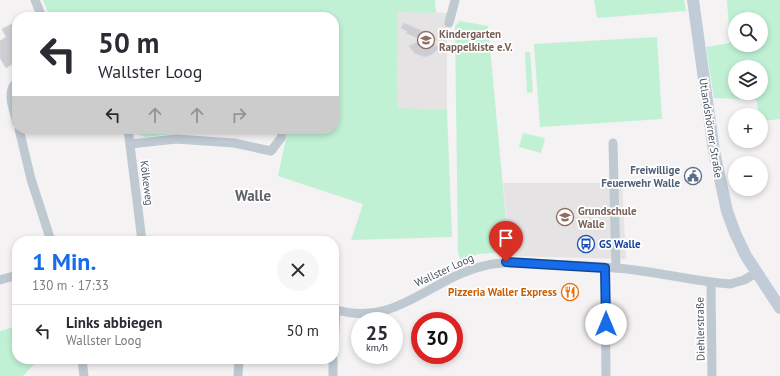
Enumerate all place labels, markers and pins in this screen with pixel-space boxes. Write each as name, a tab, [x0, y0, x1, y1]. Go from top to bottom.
place label: Kindergarten Rappelkiste e.V.	[439, 27, 513, 54]
school or university icon: Kindergarten Rappelkiste e.V.	[416, 30, 436, 50]
place label: Freiwillige Feuerwehr Walle	[601, 163, 680, 190]
public building icon: Freiwillige Feuerwehr Walle	[683, 166, 703, 186]
place label: Grundschule Walle	[578, 204, 637, 231]
school or university icon: Grundschule Walle	[555, 207, 575, 227]
pin	[489, 221, 523, 262]
bus stop icon: GS Walle	[576, 234, 596, 254]
place label: GS Walle	[599, 237, 641, 251]
restaurant icon: Pizzeria Waller Express	[560, 282, 580, 302]
place label: Pizzeria Waller Express	[448, 285, 557, 299]

